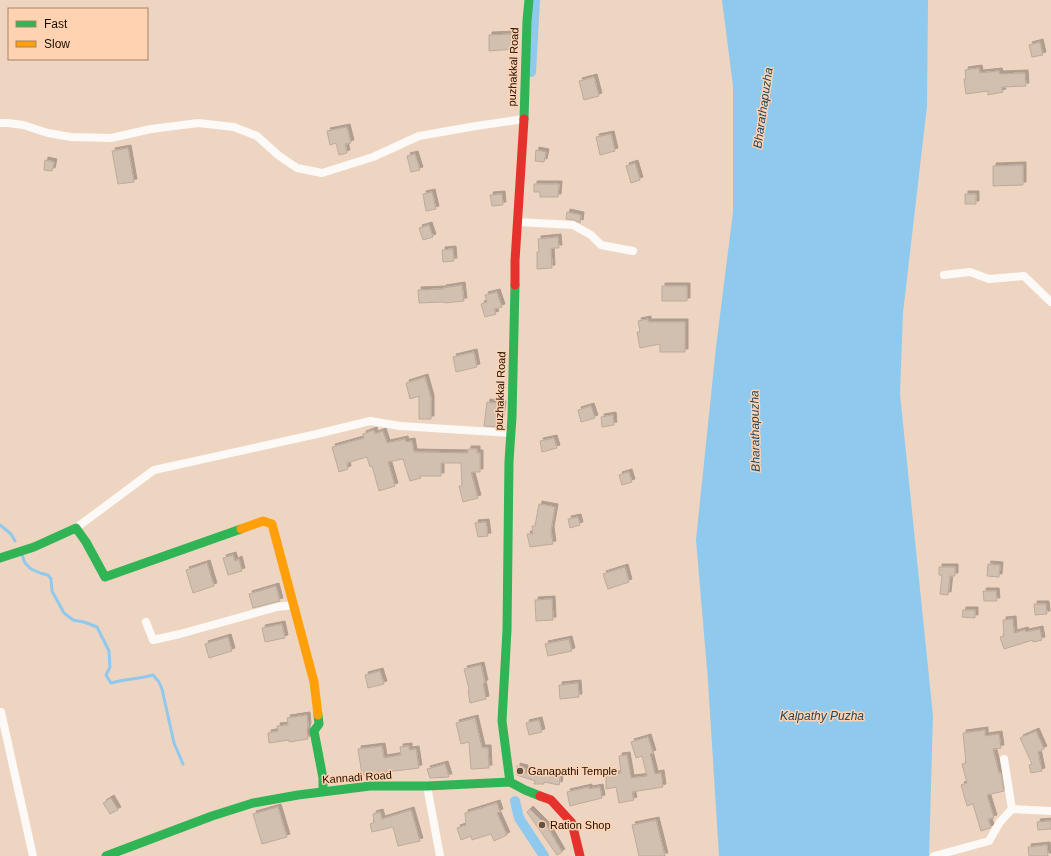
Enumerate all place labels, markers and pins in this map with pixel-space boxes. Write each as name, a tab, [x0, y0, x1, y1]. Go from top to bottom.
place label: Ganapathi Temple	[528, 765, 617, 777]
marker: Ganapathi Temple	[515, 766, 525, 776]
place label: Ration Shop	[550, 819, 611, 831]
marker: Ration Shop	[537, 820, 547, 830]

